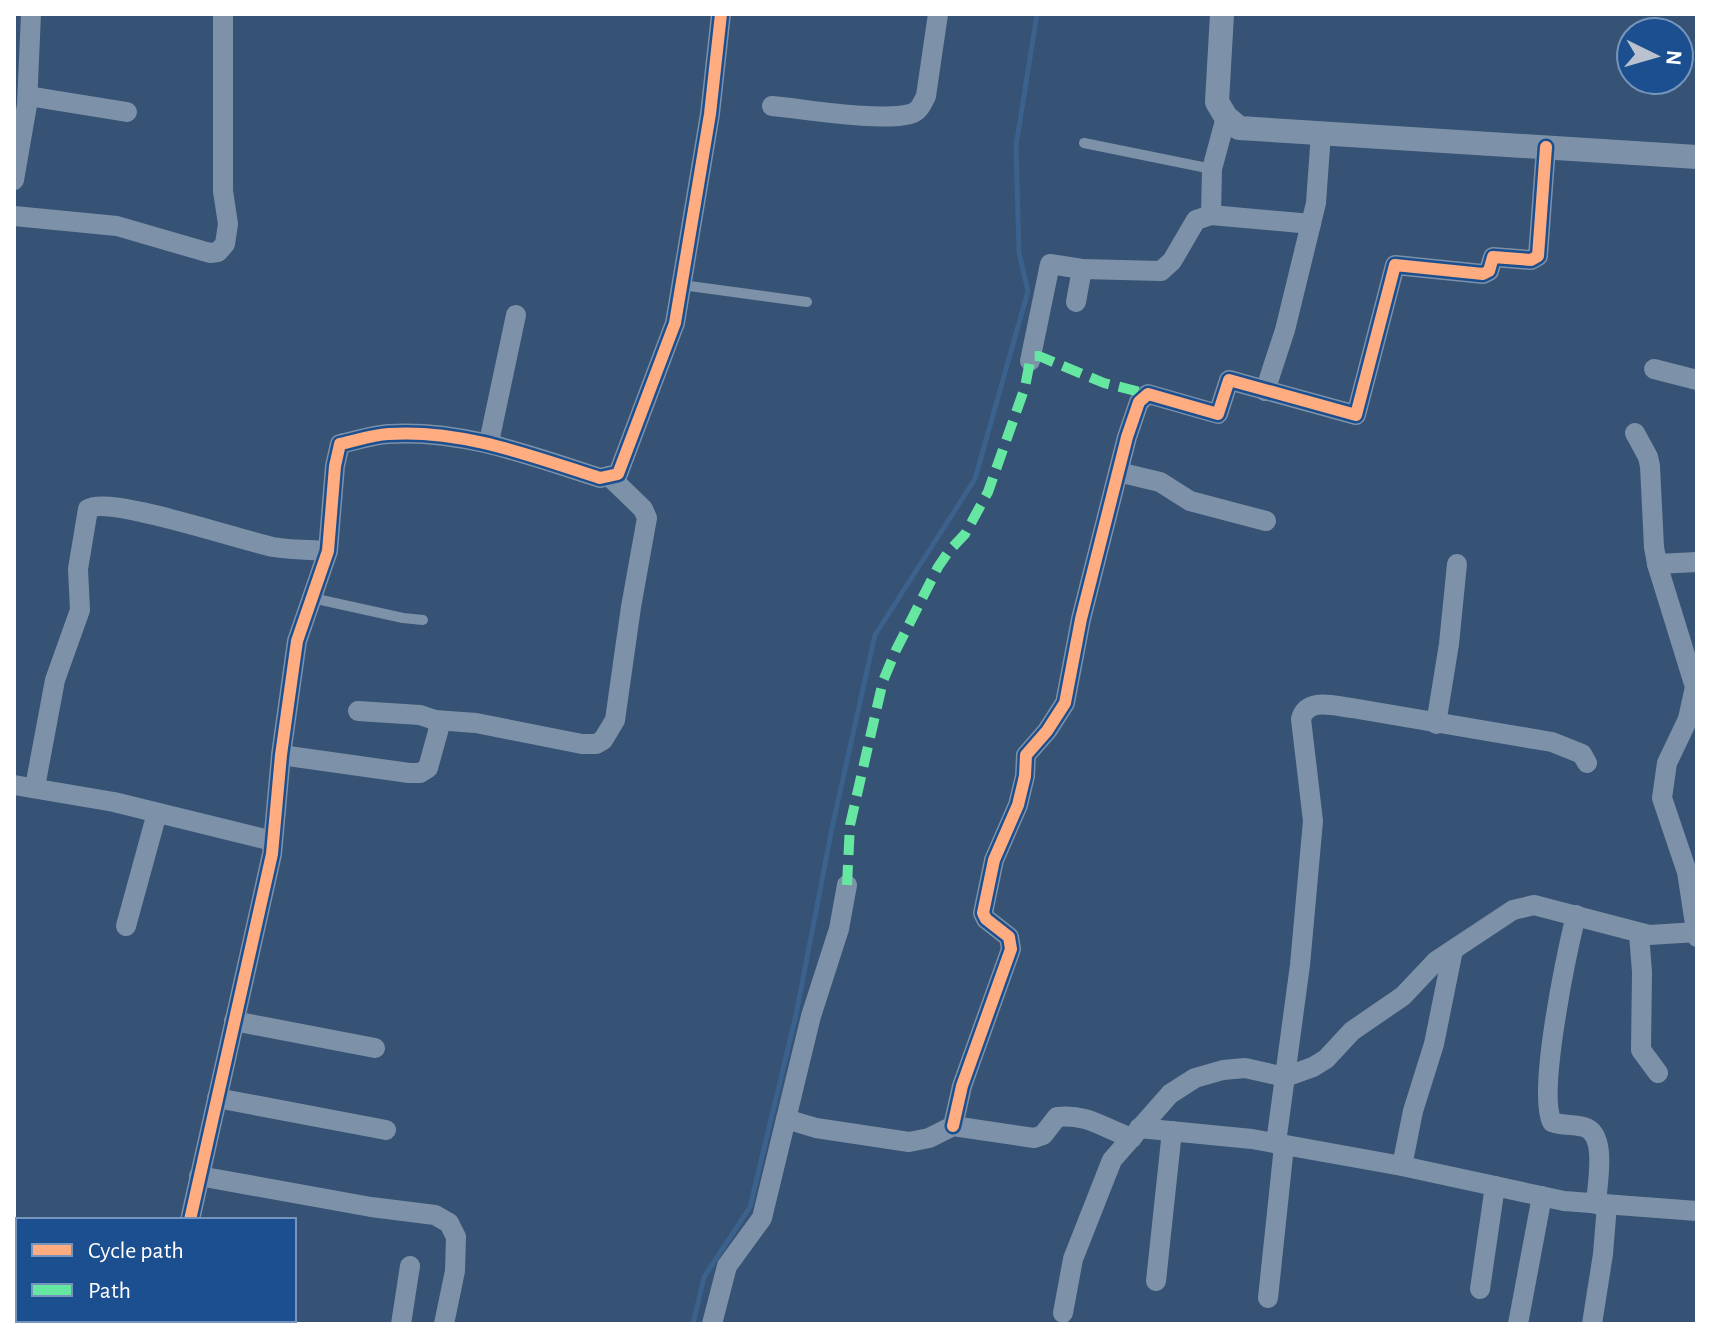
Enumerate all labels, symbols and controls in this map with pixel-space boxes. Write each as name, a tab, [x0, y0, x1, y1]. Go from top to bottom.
north arrow	[1615, 16, 1695, 96]
text: N	[1662, 49, 1686, 66]
legend	[16, 1218, 296, 1322]
text: Cycle path	[88, 1239, 184, 1263]
text: Path	[88, 1279, 131, 1303]

